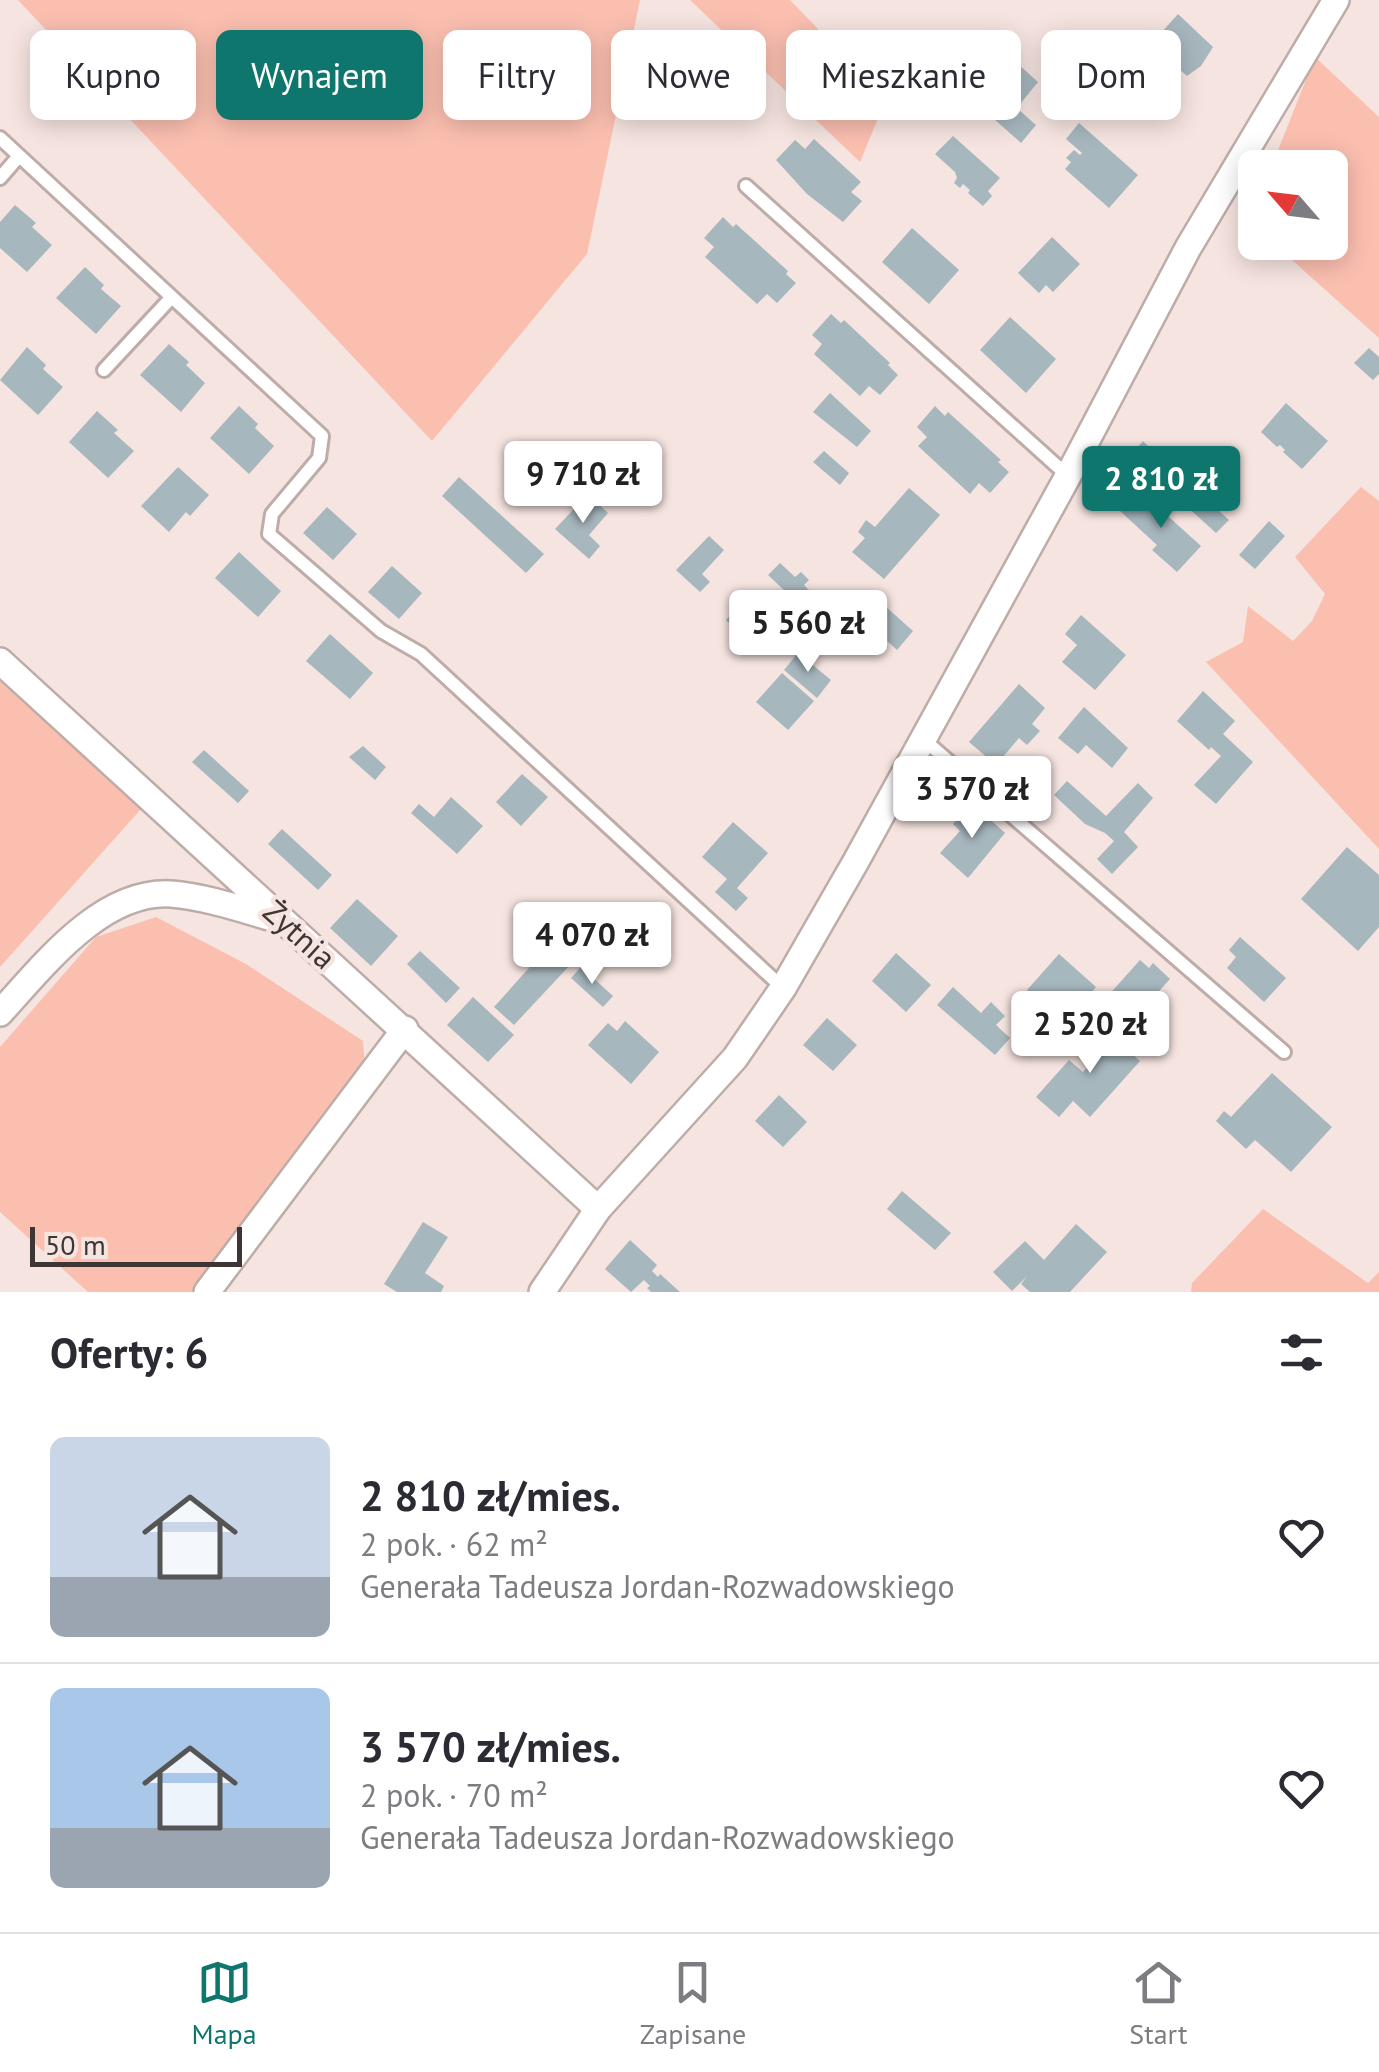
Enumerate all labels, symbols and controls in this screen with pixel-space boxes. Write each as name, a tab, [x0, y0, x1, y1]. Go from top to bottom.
chip: Kupno	[30, 30, 196, 120]
chip: Wynajem	[216, 30, 423, 120]
chip: Filtry	[443, 30, 591, 120]
chip: Nowe	[611, 30, 766, 120]
chip: Mieszkanie	[786, 30, 1021, 120]
chip: Dom	[1041, 30, 1181, 120]
north arrow	[1238, 150, 1348, 260]
map controls	[1238, 150, 1348, 260]
pin: 9 710 zł	[480, 441, 686, 526]
pin: 2 810 zł	[1058, 446, 1264, 531]
text: 9 710 zł	[526, 452, 640, 494]
text: 2 810 zł	[1104, 457, 1218, 499]
pin: 5 560 zł	[705, 590, 911, 675]
text: 5 560 zł	[751, 601, 865, 643]
pin: 3 570 zł	[869, 756, 1075, 841]
text: 3 570 zł	[915, 767, 1029, 809]
street label: Żytnia	[255, 890, 345, 978]
pin: 4 070 zł	[489, 902, 695, 987]
text: 4 070 zł	[535, 913, 649, 955]
pin: 2 520 zł	[987, 991, 1193, 1076]
text: 2 520 zł	[1033, 1002, 1147, 1044]
scale bar	[30, 1222, 242, 1266]
text: 50 m	[45, 1226, 106, 1263]
text: Oferty: 6	[50, 1325, 208, 1380]
icon: filters	[1274, 1325, 1329, 1380]
text: 2 810 zł/mies.	[360, 1468, 621, 1523]
icon: home	[130, 1477, 250, 1597]
icon: heart	[1274, 1510, 1329, 1565]
text: 2 pok. · 62 m²	[360, 1523, 548, 1565]
text: Generała Tadeusza Jordan-Rozwadowskiego	[360, 1565, 955, 1607]
text: 3 570 zł/mies.	[360, 1719, 621, 1774]
icon: home	[130, 1728, 250, 1848]
icon: heart	[1274, 1761, 1329, 1816]
text: 2 pok. · 70 m²	[360, 1774, 548, 1816]
text: Generała Tadeusza Jordan-Rozwadowskiego	[360, 1816, 955, 1858]
tab: Mapa	[192, 1955, 257, 2052]
tab: Zapisane	[640, 1955, 746, 2052]
tab: Start	[1129, 1955, 1187, 2052]

